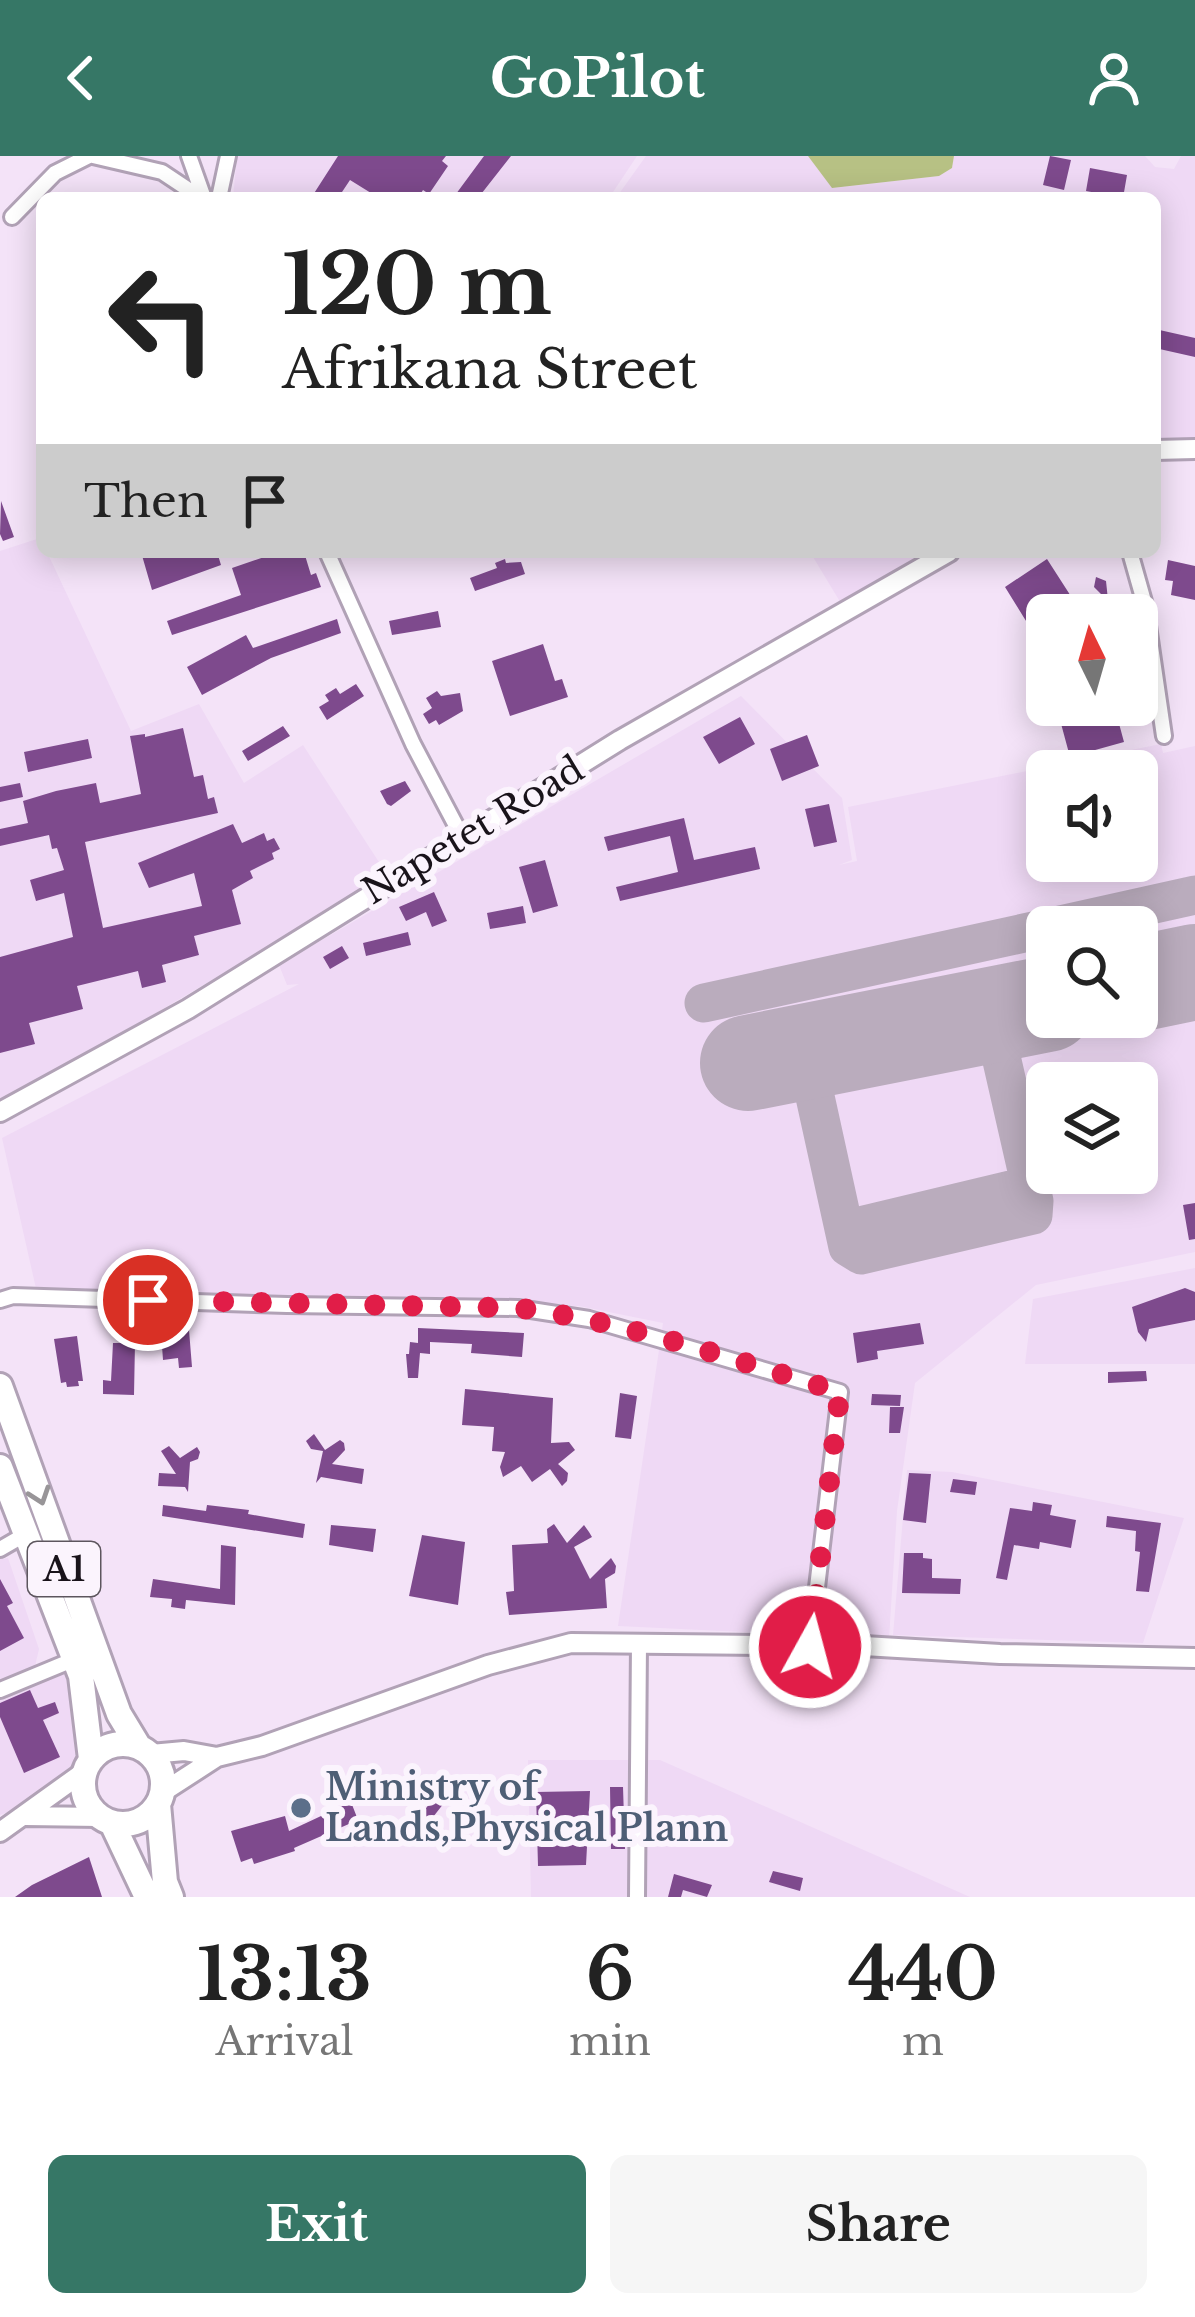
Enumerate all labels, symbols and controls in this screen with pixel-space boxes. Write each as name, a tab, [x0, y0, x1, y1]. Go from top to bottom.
icon: back	[48, 45, 114, 111]
text: GoPilot	[490, 45, 705, 112]
icon: person	[1081, 45, 1147, 111]
text: 120 m	[282, 233, 552, 337]
icon: left	[84, 240, 240, 396]
text: Afrikana Street	[282, 336, 698, 403]
icon: arrive	[232, 468, 298, 534]
text: Then	[84, 473, 208, 529]
north arrow	[1026, 594, 1158, 726]
map controls	[1026, 594, 1158, 1194]
street label: Napetet Road	[354, 746, 592, 914]
button: sound	[1026, 750, 1158, 882]
button: search	[1026, 906, 1158, 1038]
button: layers	[1026, 1062, 1158, 1194]
pin	[97, 1249, 199, 1351]
icon: arrive	[115, 1267, 181, 1333]
one-way arrow	[25, 1485, 50, 1506]
road number: A1	[28, 1542, 100, 1596]
position arrow	[747, 1584, 873, 1710]
place label: Ministry of Lands,Physical Plann	[325, 1765, 728, 1851]
marker: Ministry of Lands,Physical Plann	[288, 1795, 314, 1821]
text: 13:13	[197, 1930, 372, 2019]
text: 6	[586, 1930, 634, 2019]
text: 440	[848, 1930, 998, 2019]
text: Arrival	[215, 2017, 354, 2066]
text: min	[569, 2017, 651, 2066]
text: m	[902, 2017, 944, 2066]
button: Exit	[48, 2155, 586, 2293]
button: Share	[610, 2155, 1147, 2293]

